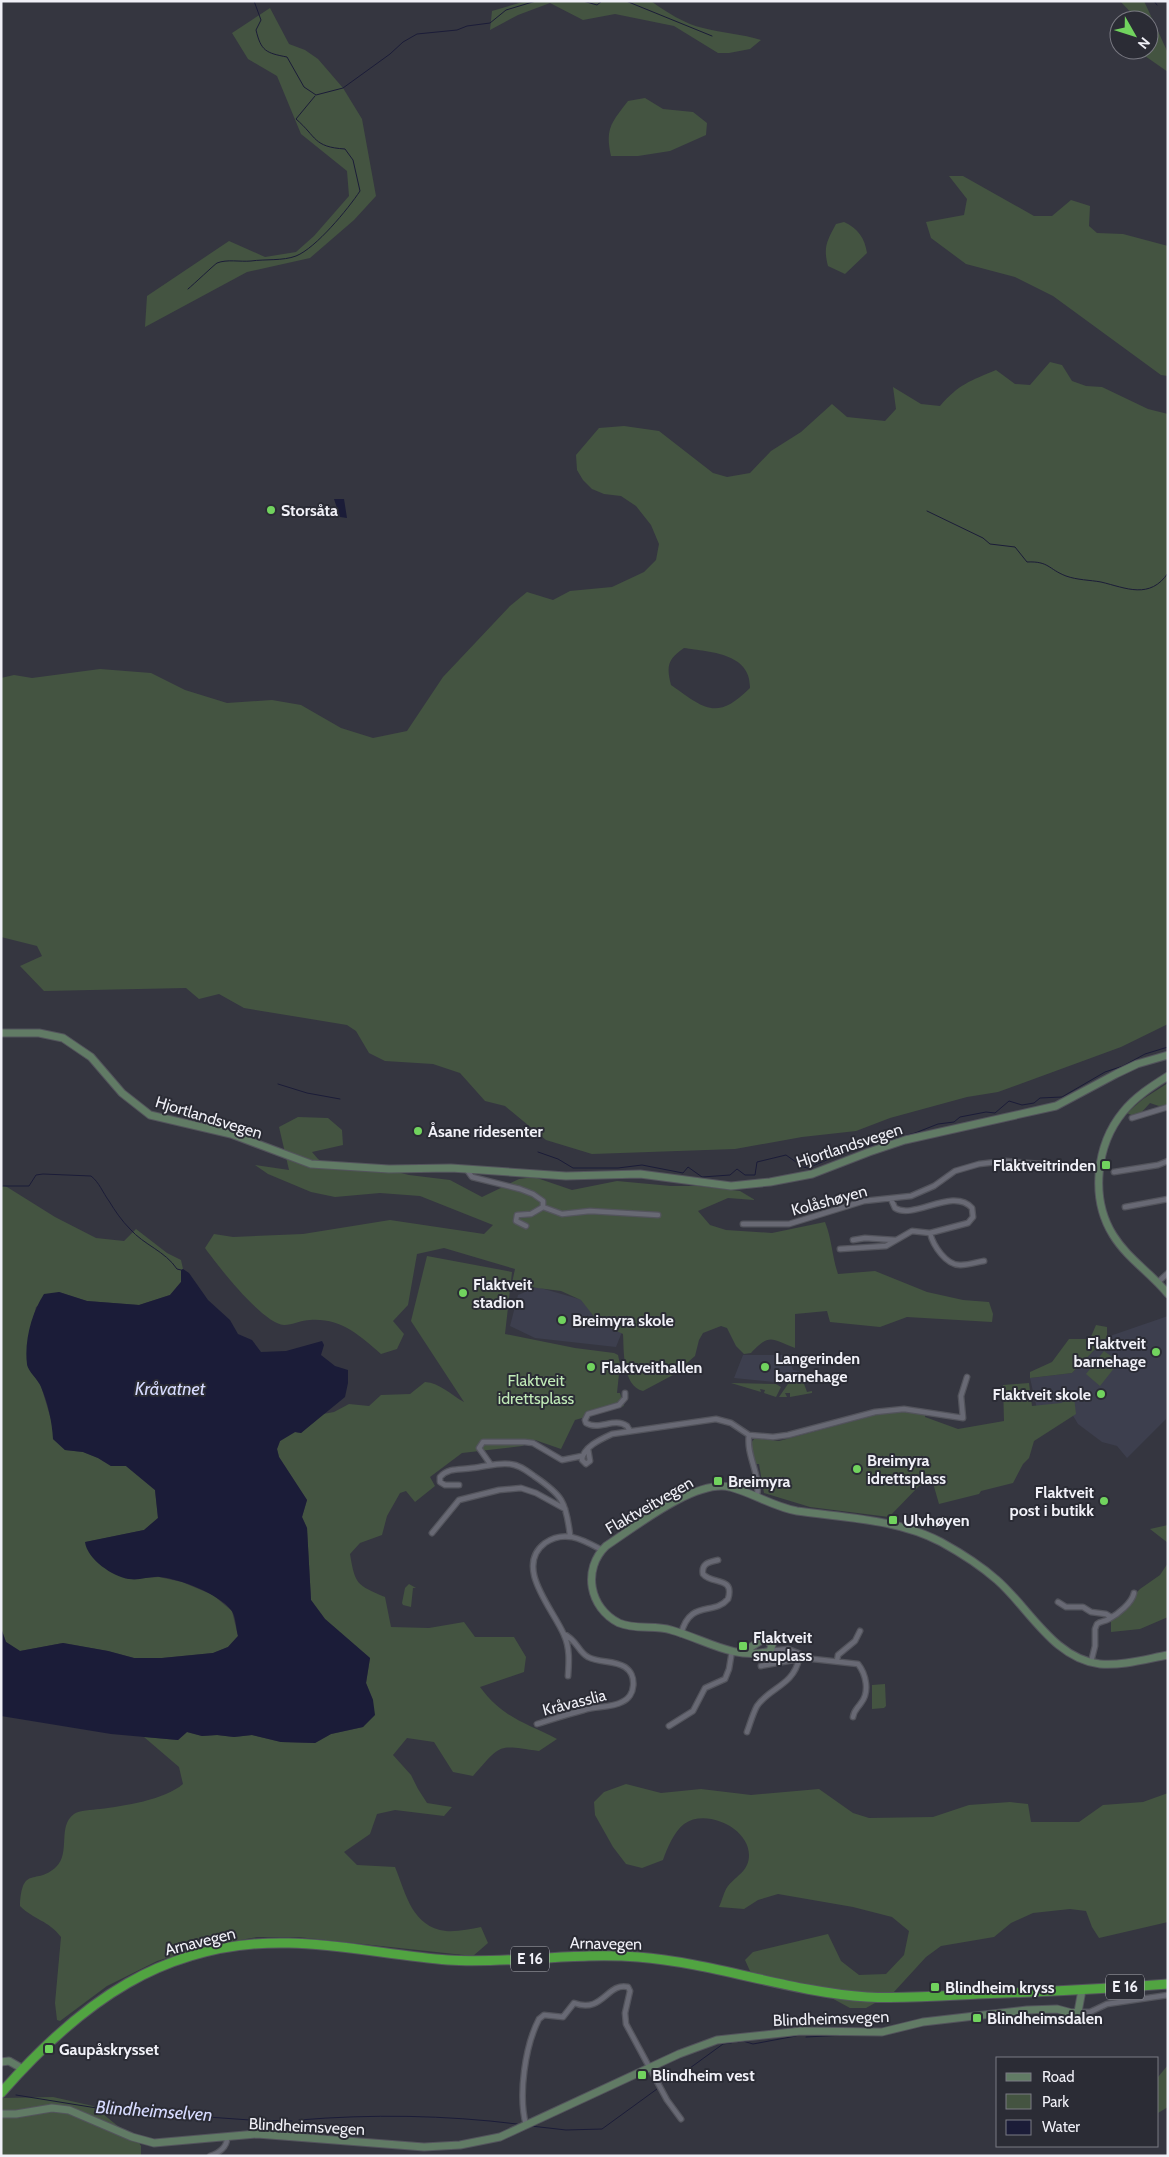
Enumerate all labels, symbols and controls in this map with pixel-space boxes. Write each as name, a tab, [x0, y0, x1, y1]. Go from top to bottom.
north arrow	[1109, 10, 1159, 60]
text: N	[1134, 34, 1154, 53]
place label: Storsåta	[281, 501, 338, 520]
marker: Storsåta	[265, 504, 277, 516]
street label: Hjortlandsvegen	[153, 1092, 265, 1143]
street label: Hjortlandsvegen	[794, 1119, 905, 1172]
place label: Åsane ridesenter	[428, 1122, 543, 1141]
marker: Åsane ridesenter	[412, 1125, 424, 1137]
place label: Flaktveitrinden	[993, 1156, 1096, 1175]
marker: Flaktveitrinden	[1100, 1159, 1112, 1171]
street label: Kolåshøyen	[789, 1181, 869, 1220]
place label: Flaktveit stadion	[473, 1275, 533, 1312]
marker: Flaktveit stadion	[457, 1287, 469, 1299]
place label: Breimyra skole	[572, 1311, 674, 1330]
marker: Breimyra skole	[556, 1314, 568, 1326]
place label: Flaktveit barnehage	[1074, 1334, 1146, 1371]
marker: Flaktveit barnehage	[1150, 1346, 1162, 1358]
place label: Langerinden barnehage	[775, 1349, 860, 1386]
place label: Flaktveithallen	[601, 1358, 702, 1377]
marker: Flaktveithallen	[585, 1361, 597, 1373]
marker: Langerinden barnehage	[759, 1361, 771, 1373]
park label: Flaktveit idrettsplass	[498, 1371, 575, 1408]
water label: Kråvatnet	[135, 1378, 206, 1400]
place label: Flaktveit skole	[993, 1385, 1091, 1404]
marker: Flaktveit skole	[1095, 1388, 1107, 1400]
place label: Breimyra idrettsplass	[867, 1451, 946, 1488]
marker: Breimyra idrettsplass	[851, 1463, 863, 1475]
place label: Breimyra	[728, 1472, 791, 1491]
street label: Flaktveitvegen	[602, 1473, 697, 1538]
marker: Breimyra	[712, 1475, 724, 1487]
place label: Flaktveit post i butikk	[1010, 1483, 1094, 1520]
marker: Flaktveit post i butikk	[1098, 1495, 1110, 1507]
place label: Ulvhøyen	[903, 1511, 970, 1530]
marker: Ulvhøyen	[887, 1514, 899, 1526]
place label: Flaktveit snuplass	[753, 1628, 813, 1665]
marker: Flaktveit snuplass	[737, 1640, 749, 1652]
street label: Kråvasslia	[540, 1685, 608, 1720]
street label: Arnavegen	[163, 1924, 238, 1959]
street label: Arnavegen	[570, 1933, 642, 1954]
road number: E 16	[511, 1946, 549, 1972]
road number: E 16	[1106, 1974, 1144, 2000]
place label: Blindheim kryss	[945, 1978, 1055, 1997]
marker: Blindheim kryss	[929, 1981, 941, 1993]
street label: Blindheimsvegen	[773, 2007, 890, 2030]
place label: Blindheimsdalen	[987, 2009, 1103, 2028]
marker: Blindheimsdalen	[971, 2012, 983, 2024]
place label: Gaupåskrysset	[59, 2040, 160, 2059]
marker: Gaupåskrysset	[43, 2043, 55, 2055]
legend	[996, 2057, 1159, 2147]
place label: Blindheim vest	[652, 2066, 755, 2085]
text: Road	[1042, 2068, 1075, 2086]
marker: Blindheim vest	[636, 2069, 648, 2081]
text: Park	[1042, 2093, 1069, 2111]
water label: Blindheimselven	[95, 2096, 213, 2126]
street label: Blindheimsvegen	[248, 2114, 366, 2139]
text: Water	[1042, 2118, 1080, 2136]

